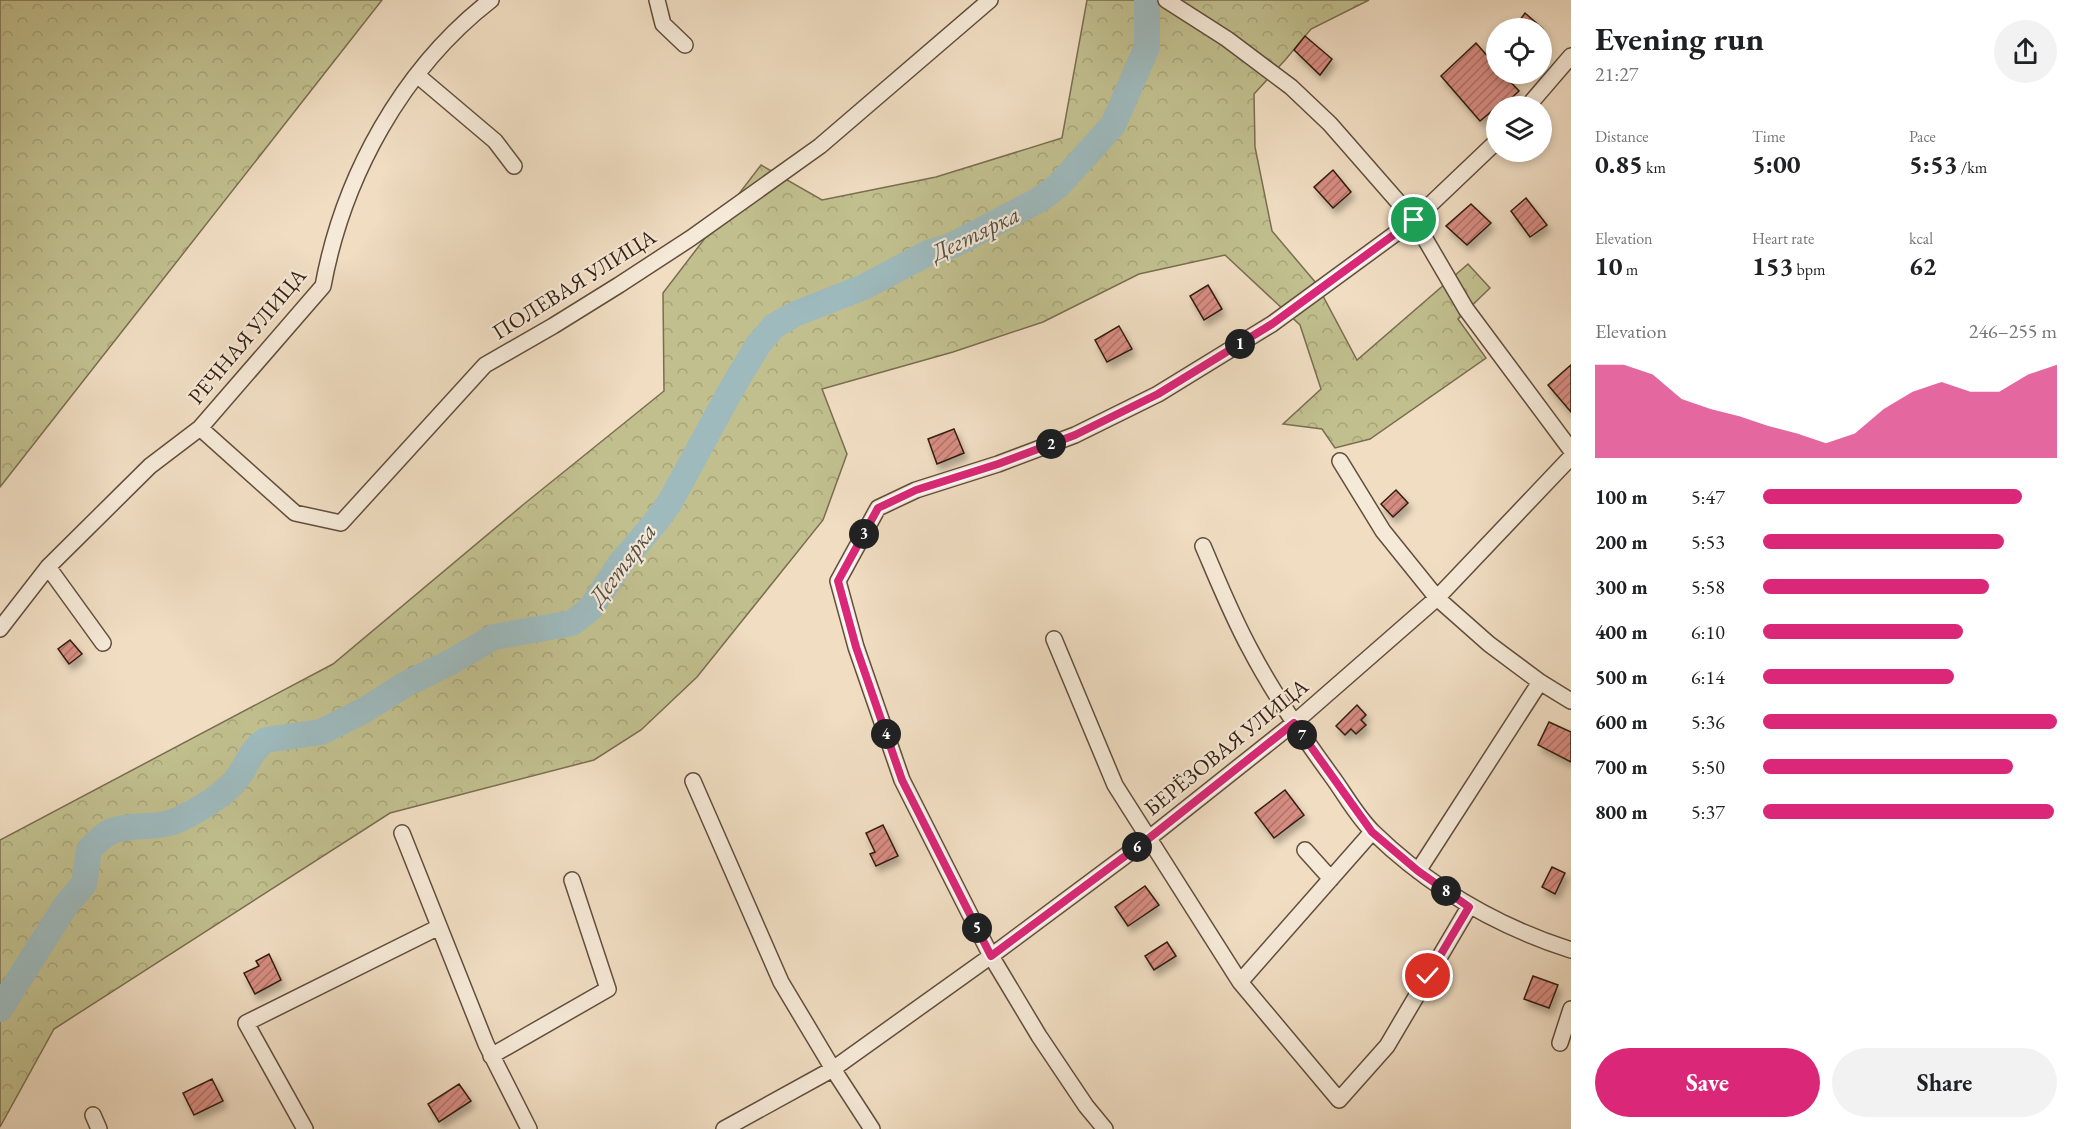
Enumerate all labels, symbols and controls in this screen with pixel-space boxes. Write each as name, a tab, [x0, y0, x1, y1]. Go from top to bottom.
text: Evening run	[1595, 17, 1764, 60]
map controls	[1486, 18, 1552, 162]
button: locate	[1486, 18, 1552, 84]
button: share	[1994, 20, 2057, 83]
text: 21:27	[1595, 61, 1638, 87]
button: layers	[1486, 96, 1552, 162]
text: Distance	[1595, 126, 1648, 147]
text: Time	[1752, 126, 1785, 147]
text: Pace	[1909, 126, 1936, 147]
text: 0.85	[1595, 147, 1643, 181]
text: 5:00	[1752, 147, 1801, 181]
text: 5:53	[1909, 147, 1958, 181]
text: km	[1643, 157, 1666, 178]
text: /km	[1958, 157, 1987, 178]
pin	[1388, 194, 1439, 245]
water label: Дегтярка	[924, 198, 1025, 269]
icon: arrive	[1397, 203, 1430, 236]
street label: ПОЛЕВАЯ УЛИЦА	[487, 222, 662, 346]
text: Elevation	[1595, 228, 1653, 249]
text: Heart rate	[1752, 228, 1814, 249]
text: kcal	[1909, 228, 1933, 249]
text: 10	[1595, 249, 1623, 283]
text: 153	[1752, 249, 1793, 283]
text: 62	[1909, 249, 1937, 283]
text: m	[1623, 259, 1638, 280]
text: bpm	[1793, 259, 1825, 280]
street label: РЕЧНАЯ УЛИЦА	[181, 261, 313, 410]
text: Elevation	[1595, 318, 1667, 344]
text: 246–255 m	[1969, 318, 2057, 344]
pin: 1	[1225, 329, 1255, 359]
text: 1	[1236, 333, 1244, 354]
pin: 2	[1036, 429, 1066, 459]
text: 2	[1047, 433, 1055, 454]
text: 100 m	[1595, 484, 1648, 510]
text: 5:47	[1691, 484, 1725, 510]
water label: Дегтярка	[580, 517, 663, 613]
pin: 3	[849, 519, 879, 549]
text: 3	[860, 523, 868, 544]
text: 200 m	[1595, 529, 1648, 555]
text: 5:53	[1691, 529, 1725, 555]
text: 300 m	[1595, 574, 1648, 600]
text: 5:58	[1691, 574, 1725, 600]
text: 400 m	[1595, 619, 1648, 645]
text: 6:10	[1691, 619, 1725, 645]
text: 500 m	[1595, 664, 1648, 690]
text: 6:14	[1691, 664, 1725, 690]
street label: БЕРЁЗОВАЯ УЛИЦА	[1138, 671, 1315, 822]
text: 600 m	[1595, 709, 1648, 735]
text: 5:36	[1691, 709, 1725, 735]
pin: 4	[871, 719, 901, 749]
pin: 7	[1287, 720, 1317, 750]
text: 4	[882, 723, 890, 744]
text: 7	[1298, 724, 1306, 745]
text: 700 m	[1595, 754, 1648, 780]
text: 5:50	[1691, 754, 1725, 780]
text: 800 m	[1595, 799, 1648, 825]
text: 5:37	[1691, 799, 1725, 825]
pin: 6	[1122, 832, 1152, 862]
text: 6	[1133, 836, 1141, 857]
pin: 8	[1431, 876, 1461, 906]
text: 8	[1442, 880, 1450, 901]
pin: 5	[962, 913, 992, 943]
text: 5	[973, 917, 981, 938]
pin	[1402, 950, 1453, 1001]
icon: check	[1411, 959, 1444, 992]
button: Save	[1595, 1048, 1820, 1117]
button: Share	[1832, 1048, 2057, 1117]

